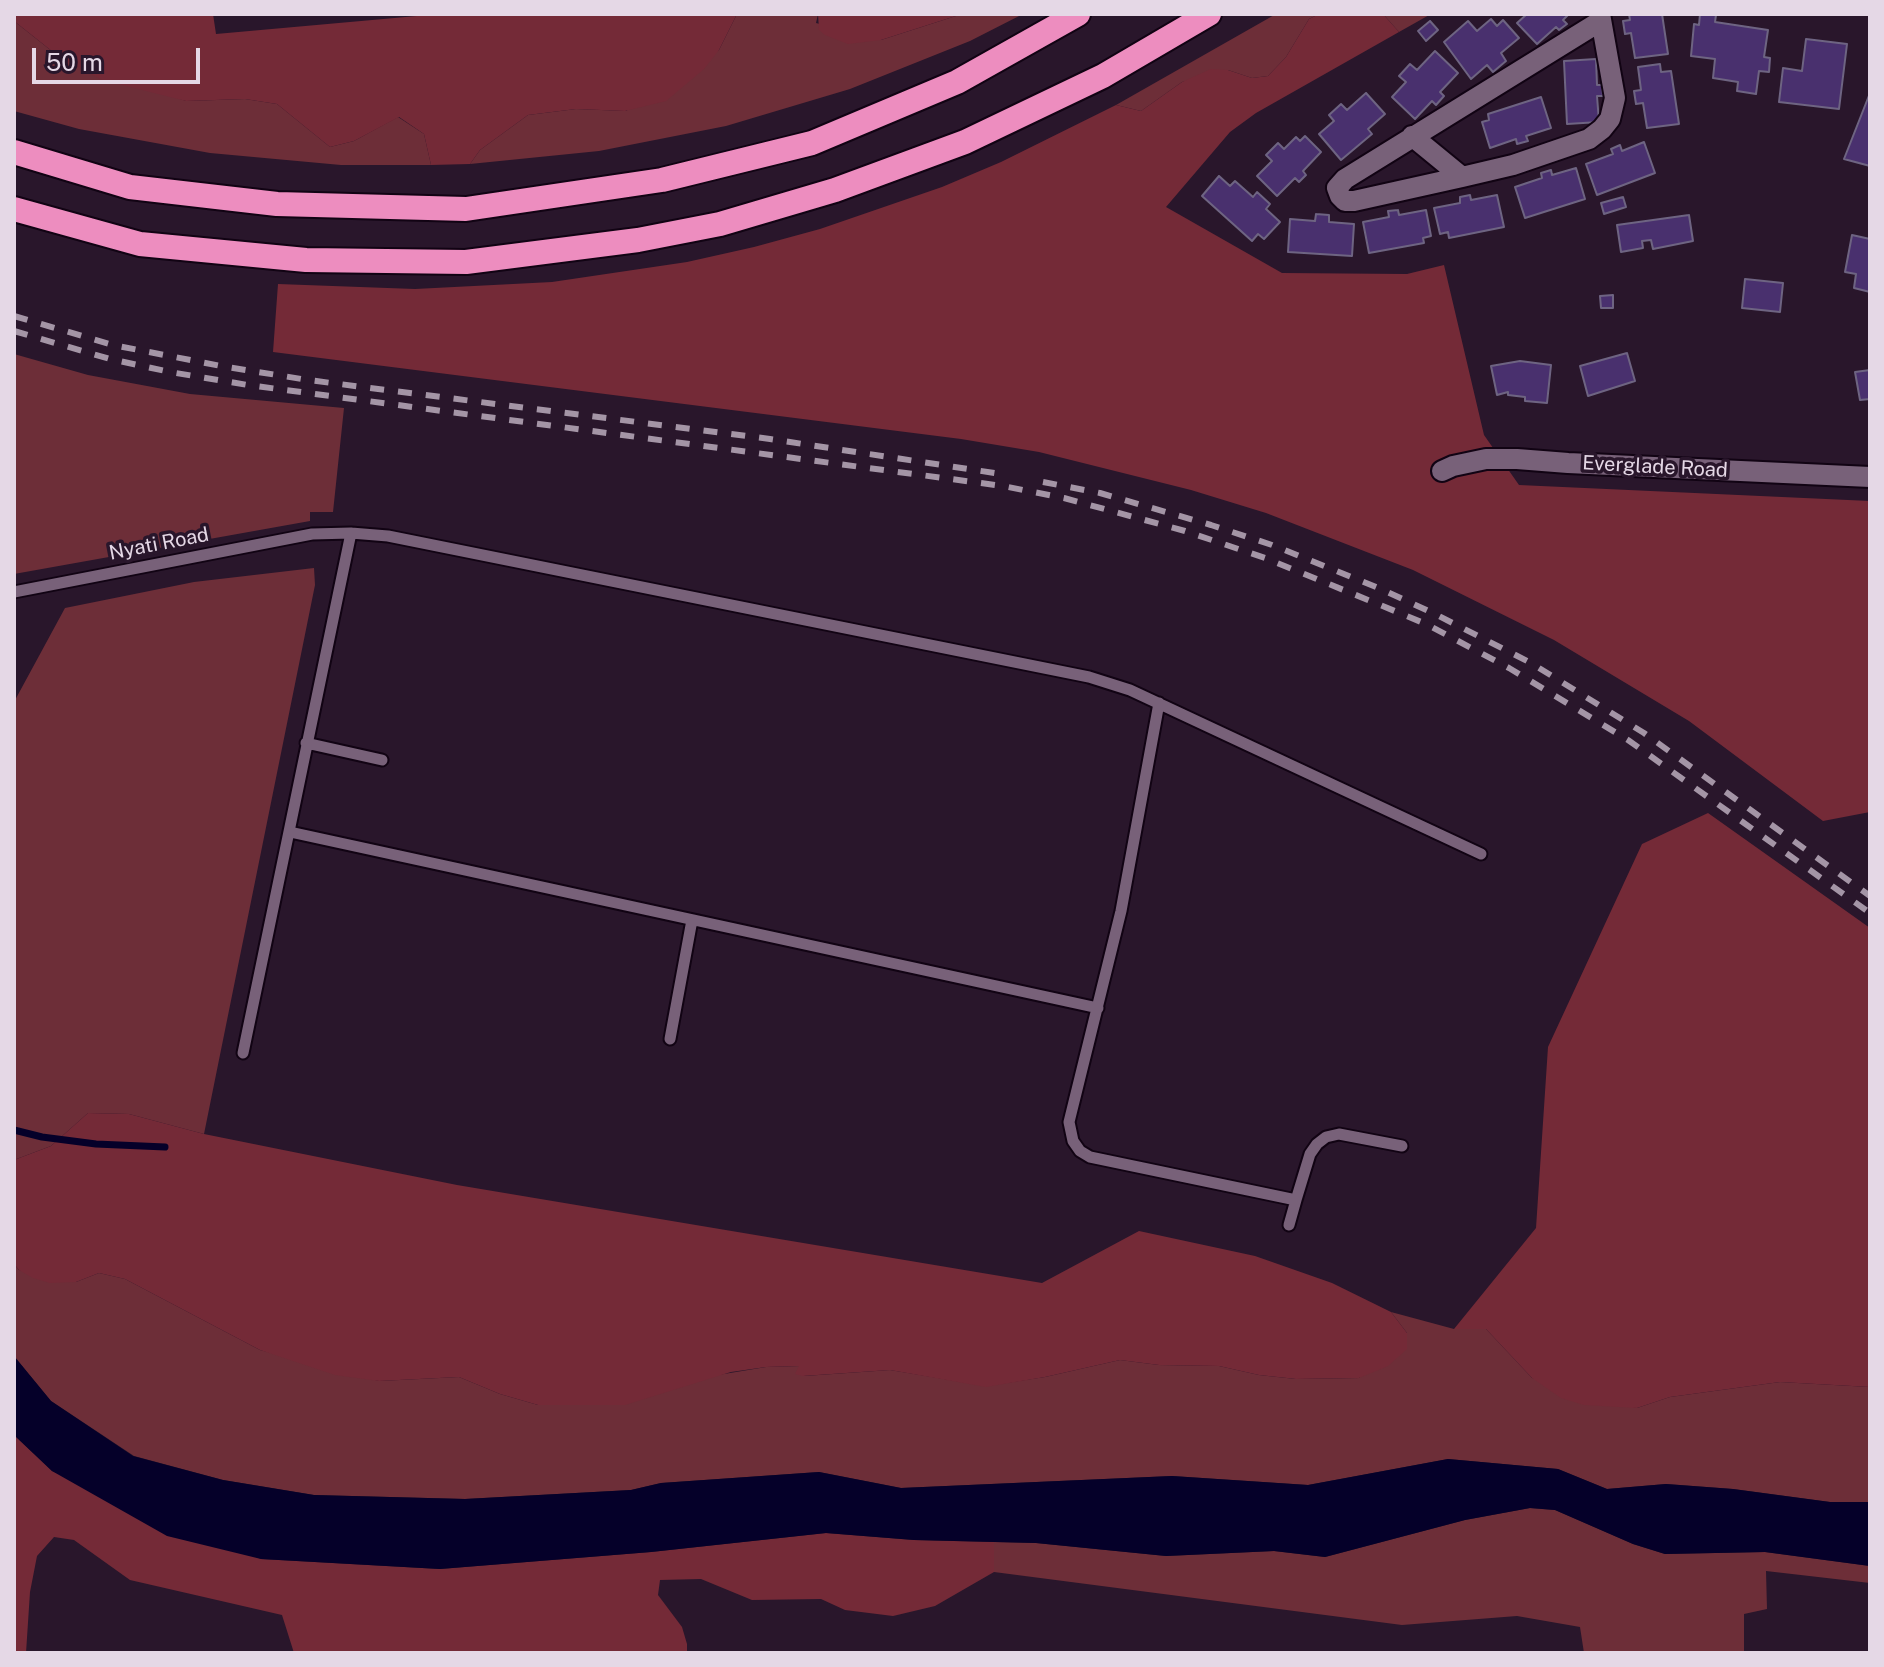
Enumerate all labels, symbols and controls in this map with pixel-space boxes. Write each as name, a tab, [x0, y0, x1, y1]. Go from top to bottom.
scale bar	[36, 32, 204, 82]
text: 50 m	[46, 48, 103, 76]
street label: Everglade Road	[1582, 451, 1728, 483]
street label: Nyati Road	[107, 523, 211, 565]

